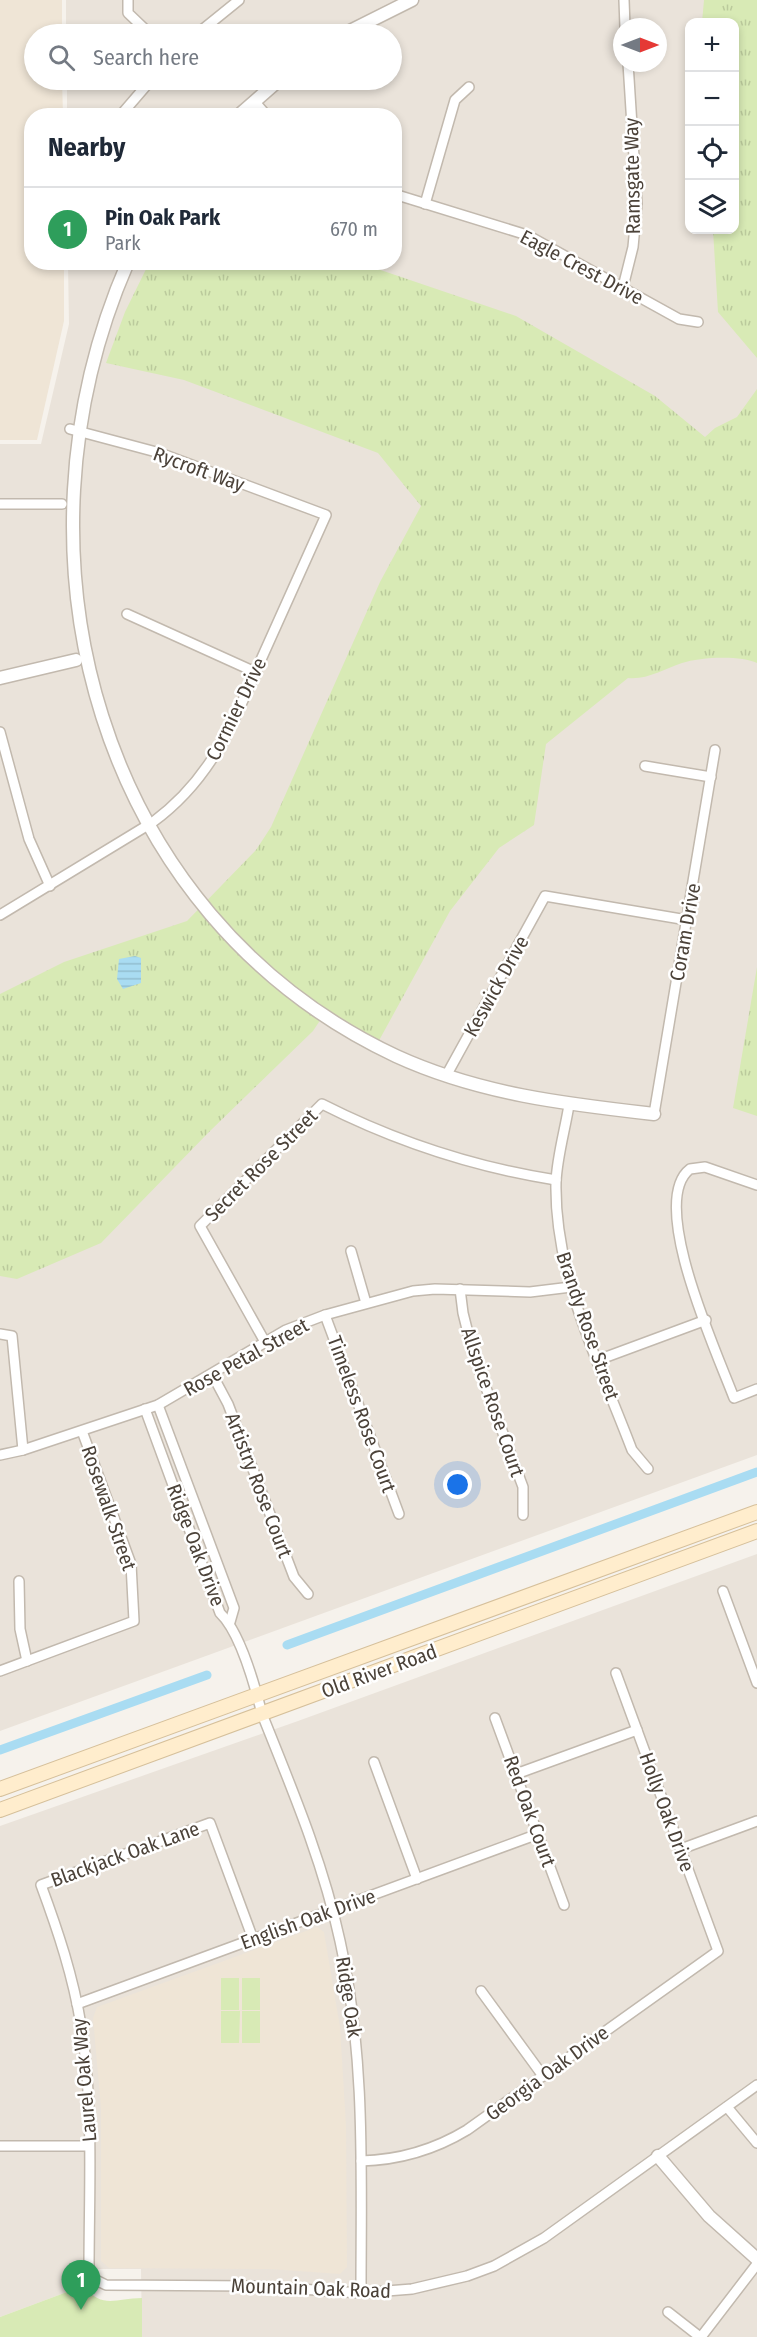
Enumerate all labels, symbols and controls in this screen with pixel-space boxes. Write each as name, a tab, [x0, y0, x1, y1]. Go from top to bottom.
north arrow	[613, 18, 667, 72]
map controls	[685, 18, 739, 234]
button: +	[685, 18, 739, 72]
search box	[24, 24, 402, 90]
icon: search	[45, 41, 78, 74]
text: Search here	[93, 44, 199, 71]
button: −	[685, 72, 739, 126]
street label: Ramsgate Way	[619, 117, 645, 235]
button: locate	[685, 126, 739, 180]
text: Nearby	[48, 132, 125, 163]
button: layers	[685, 180, 739, 234]
text: Pin Oak Park	[105, 204, 220, 231]
text: 1	[63, 217, 72, 241]
text: 670 m	[330, 217, 378, 241]
street label: Eagle Crest Drive	[516, 224, 648, 310]
text: Park	[105, 231, 141, 255]
street label: Rycroft Way	[150, 441, 248, 497]
street label: Cormier Drive	[201, 654, 271, 764]
street label: Coram Drive	[665, 881, 705, 983]
street label: Keswick Drive	[458, 931, 534, 1041]
street label: Secret Rose Street	[200, 1103, 323, 1226]
street label: Brandy Rose Street	[551, 1249, 625, 1404]
street label: Rose Petal Street	[179, 1313, 313, 1401]
street label: Allspice Rose Court	[456, 1324, 530, 1480]
street label: Timeless Rose Court	[323, 1333, 402, 1496]
street label: Artistry Rose Court	[220, 1409, 298, 1561]
street label: Rosewalk Street	[76, 1442, 142, 1574]
your location	[443, 1470, 472, 1499]
street label: Ridge Oak Drive	[162, 1481, 230, 1609]
street label: Old River Road	[318, 1639, 440, 1703]
street label: Holly Oak Drive	[634, 1749, 700, 1875]
street label: Red Oak Court	[499, 1752, 561, 1870]
street label: Blackjack Oak Lane	[47, 1816, 203, 1892]
street label: English Oak Drive	[237, 1883, 379, 1955]
street label: Ridge Oak	[331, 1955, 367, 2040]
street label: Laurel Oak Way	[67, 2017, 101, 2143]
street label: Georgia Oak Drive	[481, 2020, 613, 2126]
pin: 1	[62, 2260, 100, 2310]
street label: Mountain Oak Road	[231, 2273, 391, 2303]

